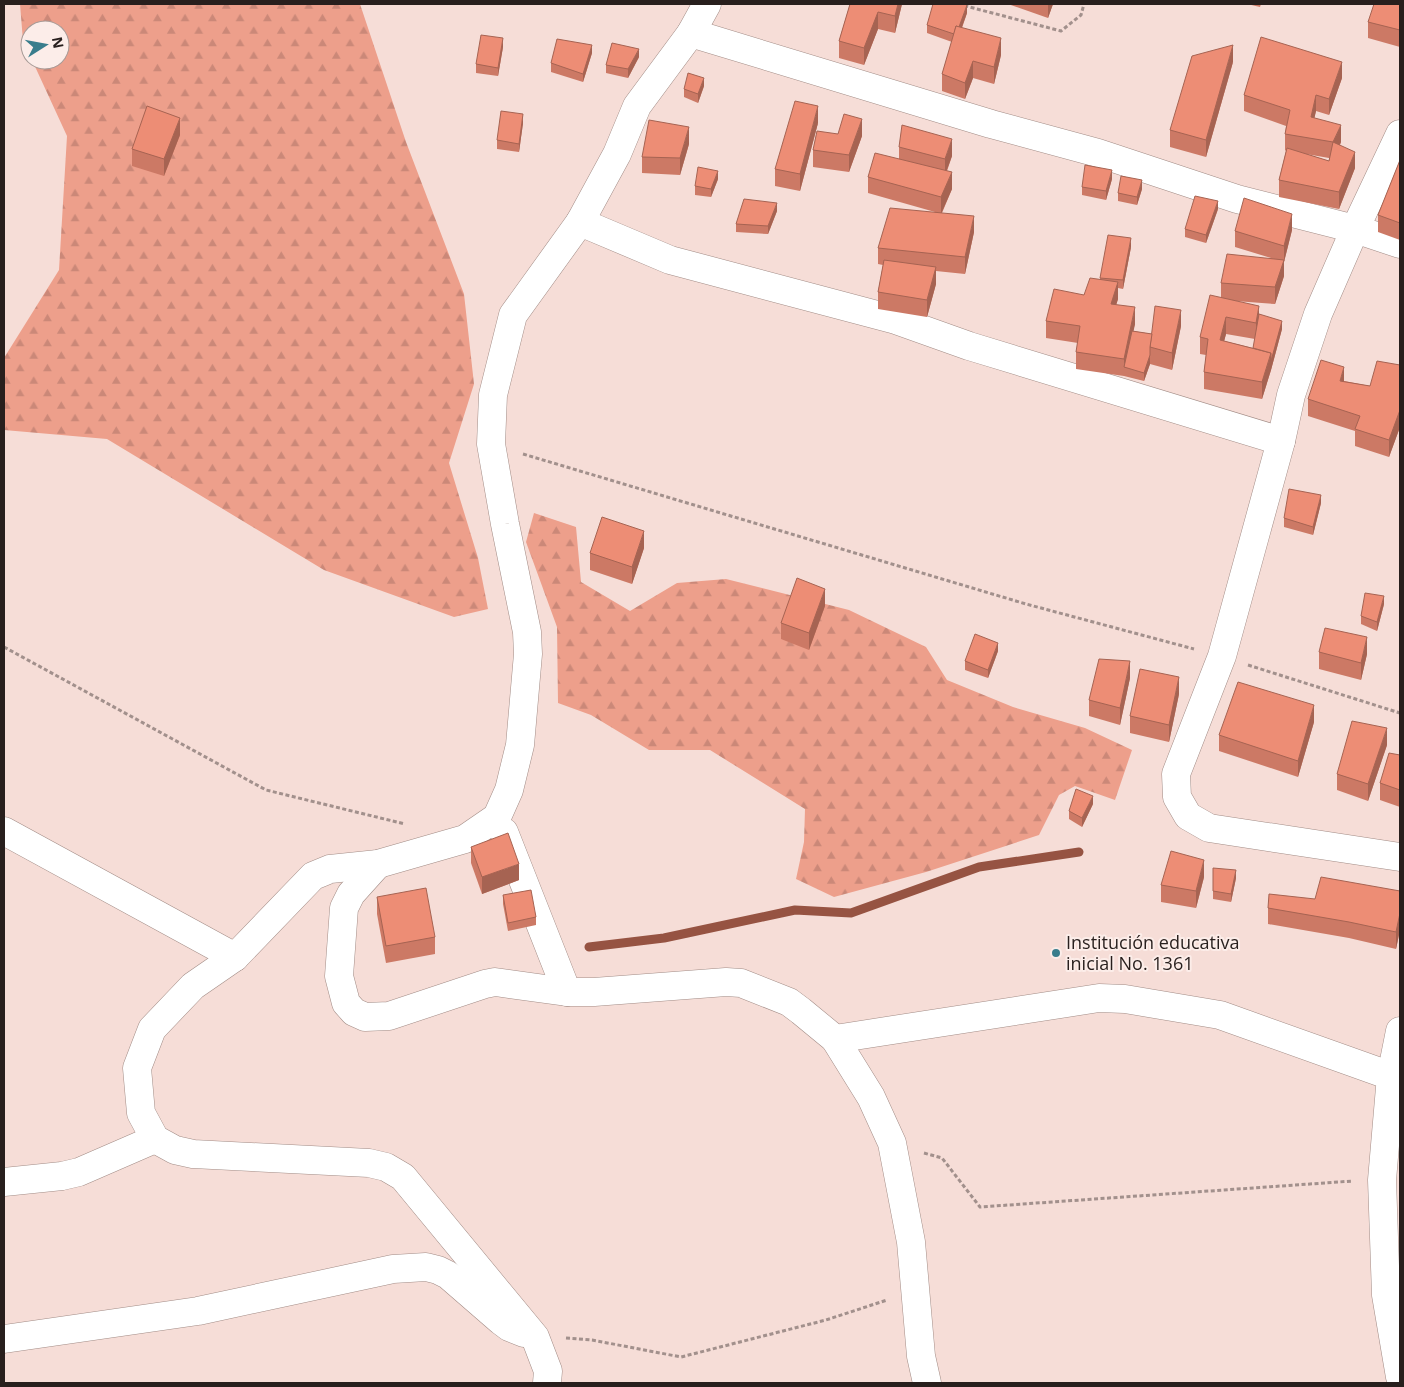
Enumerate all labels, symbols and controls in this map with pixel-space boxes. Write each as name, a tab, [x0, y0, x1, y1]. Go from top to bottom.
north arrow	[20, 20, 70, 70]
text: N	[48, 35, 69, 50]
place label: Institución educativa inicial No. 1361	[1066, 930, 1240, 975]
marker: Institución educativa inicial No. 1361	[1050, 947, 1062, 959]

